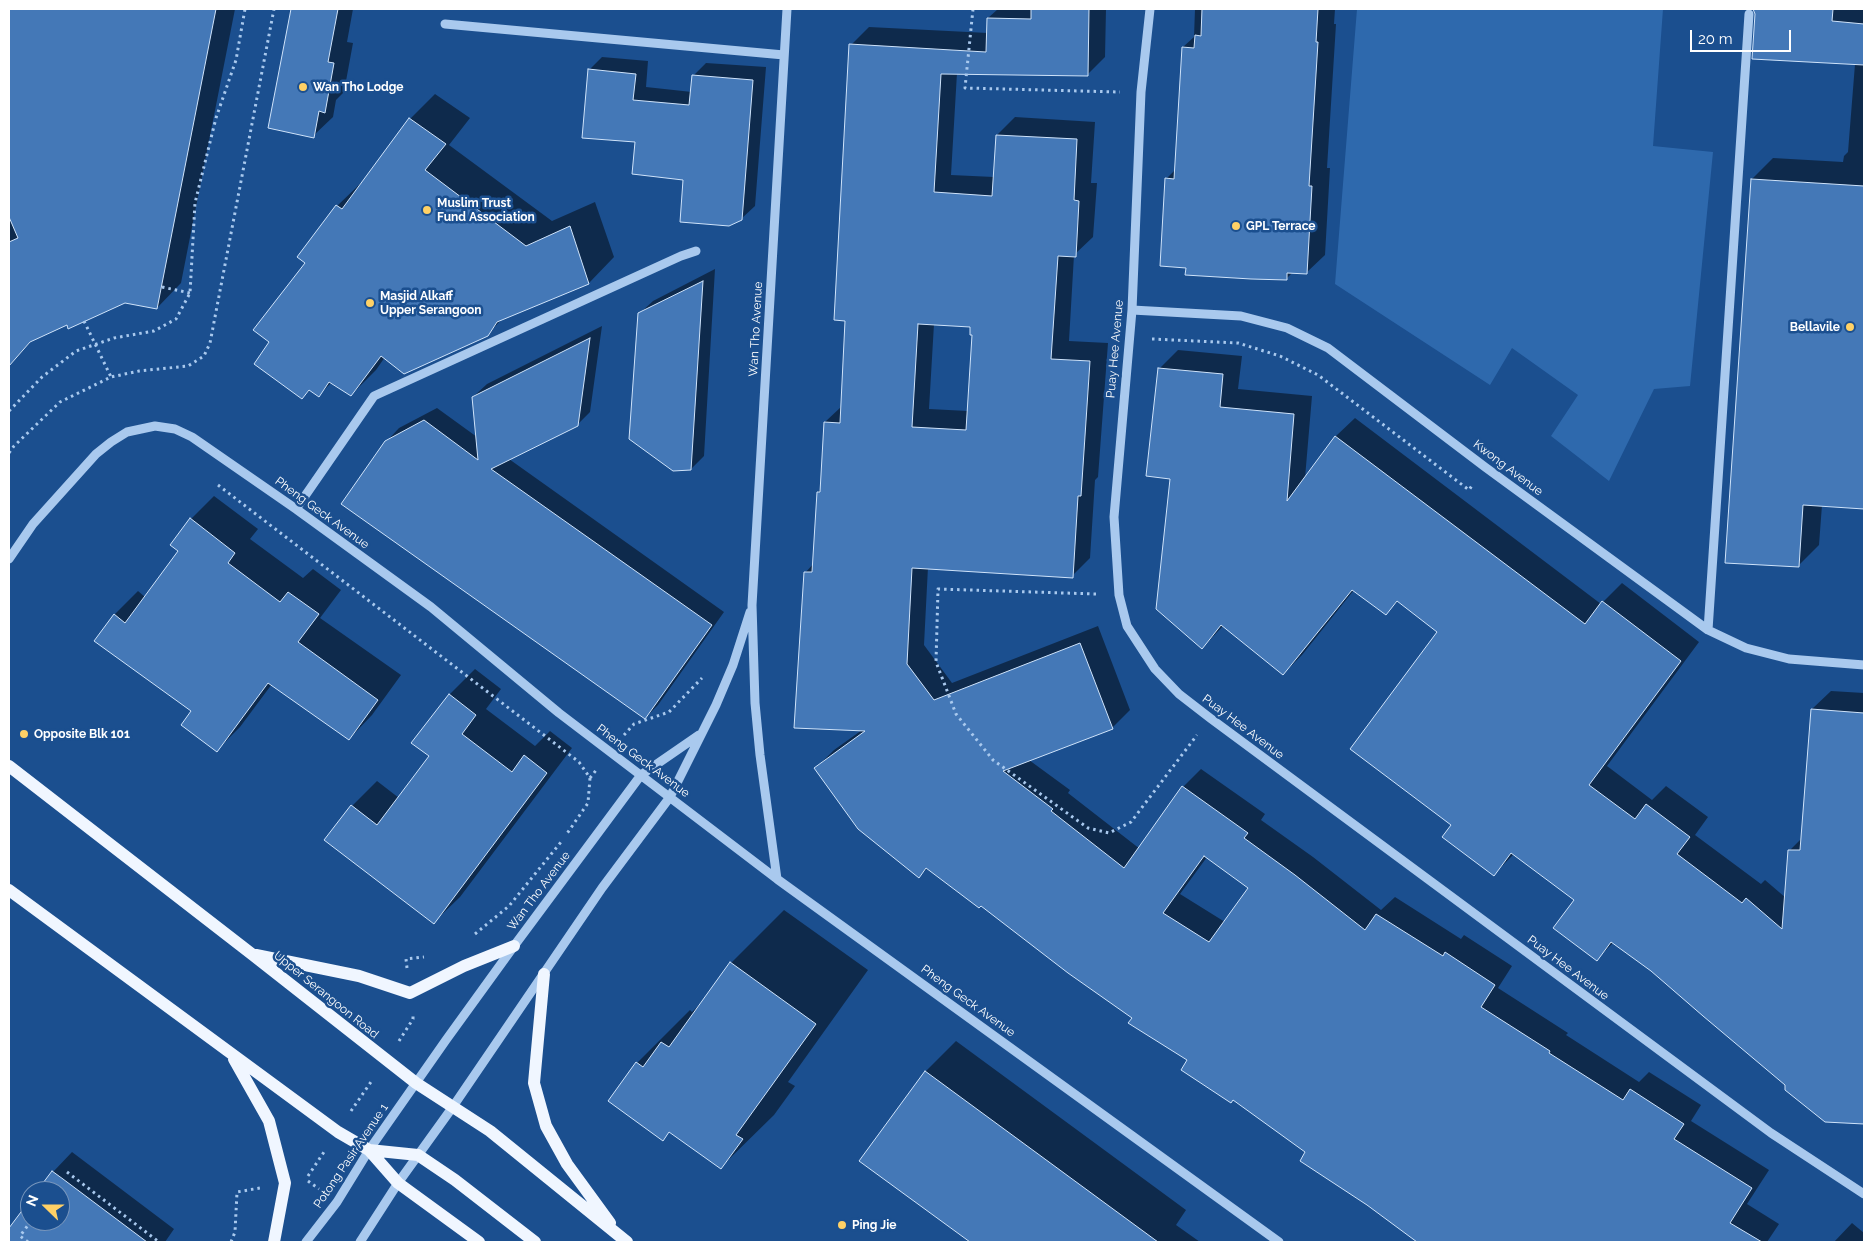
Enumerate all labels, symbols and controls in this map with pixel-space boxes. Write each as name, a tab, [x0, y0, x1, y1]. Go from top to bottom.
scale bar	[1693, 20, 1794, 52]
text: 20 m	[1698, 30, 1733, 48]
place label: Wan Tho Lodge	[313, 80, 404, 94]
marker: Wan Tho Lodge	[297, 81, 309, 93]
place label: Muslim Trust Fund Association	[437, 196, 535, 224]
marker: Muslim Trust Fund Association	[421, 204, 433, 216]
place label: GPL Terrace	[1246, 219, 1316, 233]
marker: GPL Terrace	[1230, 220, 1242, 232]
street label: Wan Tho Avenue	[746, 281, 766, 377]
place label: Masjid Alkaff Upper Serangoon	[380, 289, 482, 317]
marker: Masjid Alkaff Upper Serangoon	[364, 297, 376, 309]
street label: Puay Hee Avenue	[1104, 299, 1126, 399]
place label: Bellavile	[1790, 320, 1840, 334]
marker: Bellavile	[1844, 321, 1856, 333]
street label: Kwong Avenue	[1470, 437, 1546, 499]
street label: Pheng Geck Avenue	[272, 474, 372, 552]
street label: Puay Hee Avenue	[1199, 692, 1287, 762]
street label: Pheng Geck Avenue	[594, 721, 692, 801]
place label: Opposite Blk 101	[34, 727, 130, 741]
marker: Opposite Blk 101	[18, 728, 30, 740]
street label: Wan Tho Avenue	[505, 849, 573, 933]
street label: Puay Hee Avenue	[1524, 933, 1612, 1003]
street label: Upper Serangoon Road	[271, 948, 381, 1042]
street label: Pheng Geck Avenue	[918, 962, 1018, 1040]
street label: Potong Pasir Avenue 1	[311, 1101, 391, 1211]
north arrow	[20, 1181, 70, 1231]
text: N	[23, 1193, 41, 1209]
place label: Ping Jie	[852, 1218, 896, 1232]
marker: Ping Jie	[836, 1219, 848, 1231]

